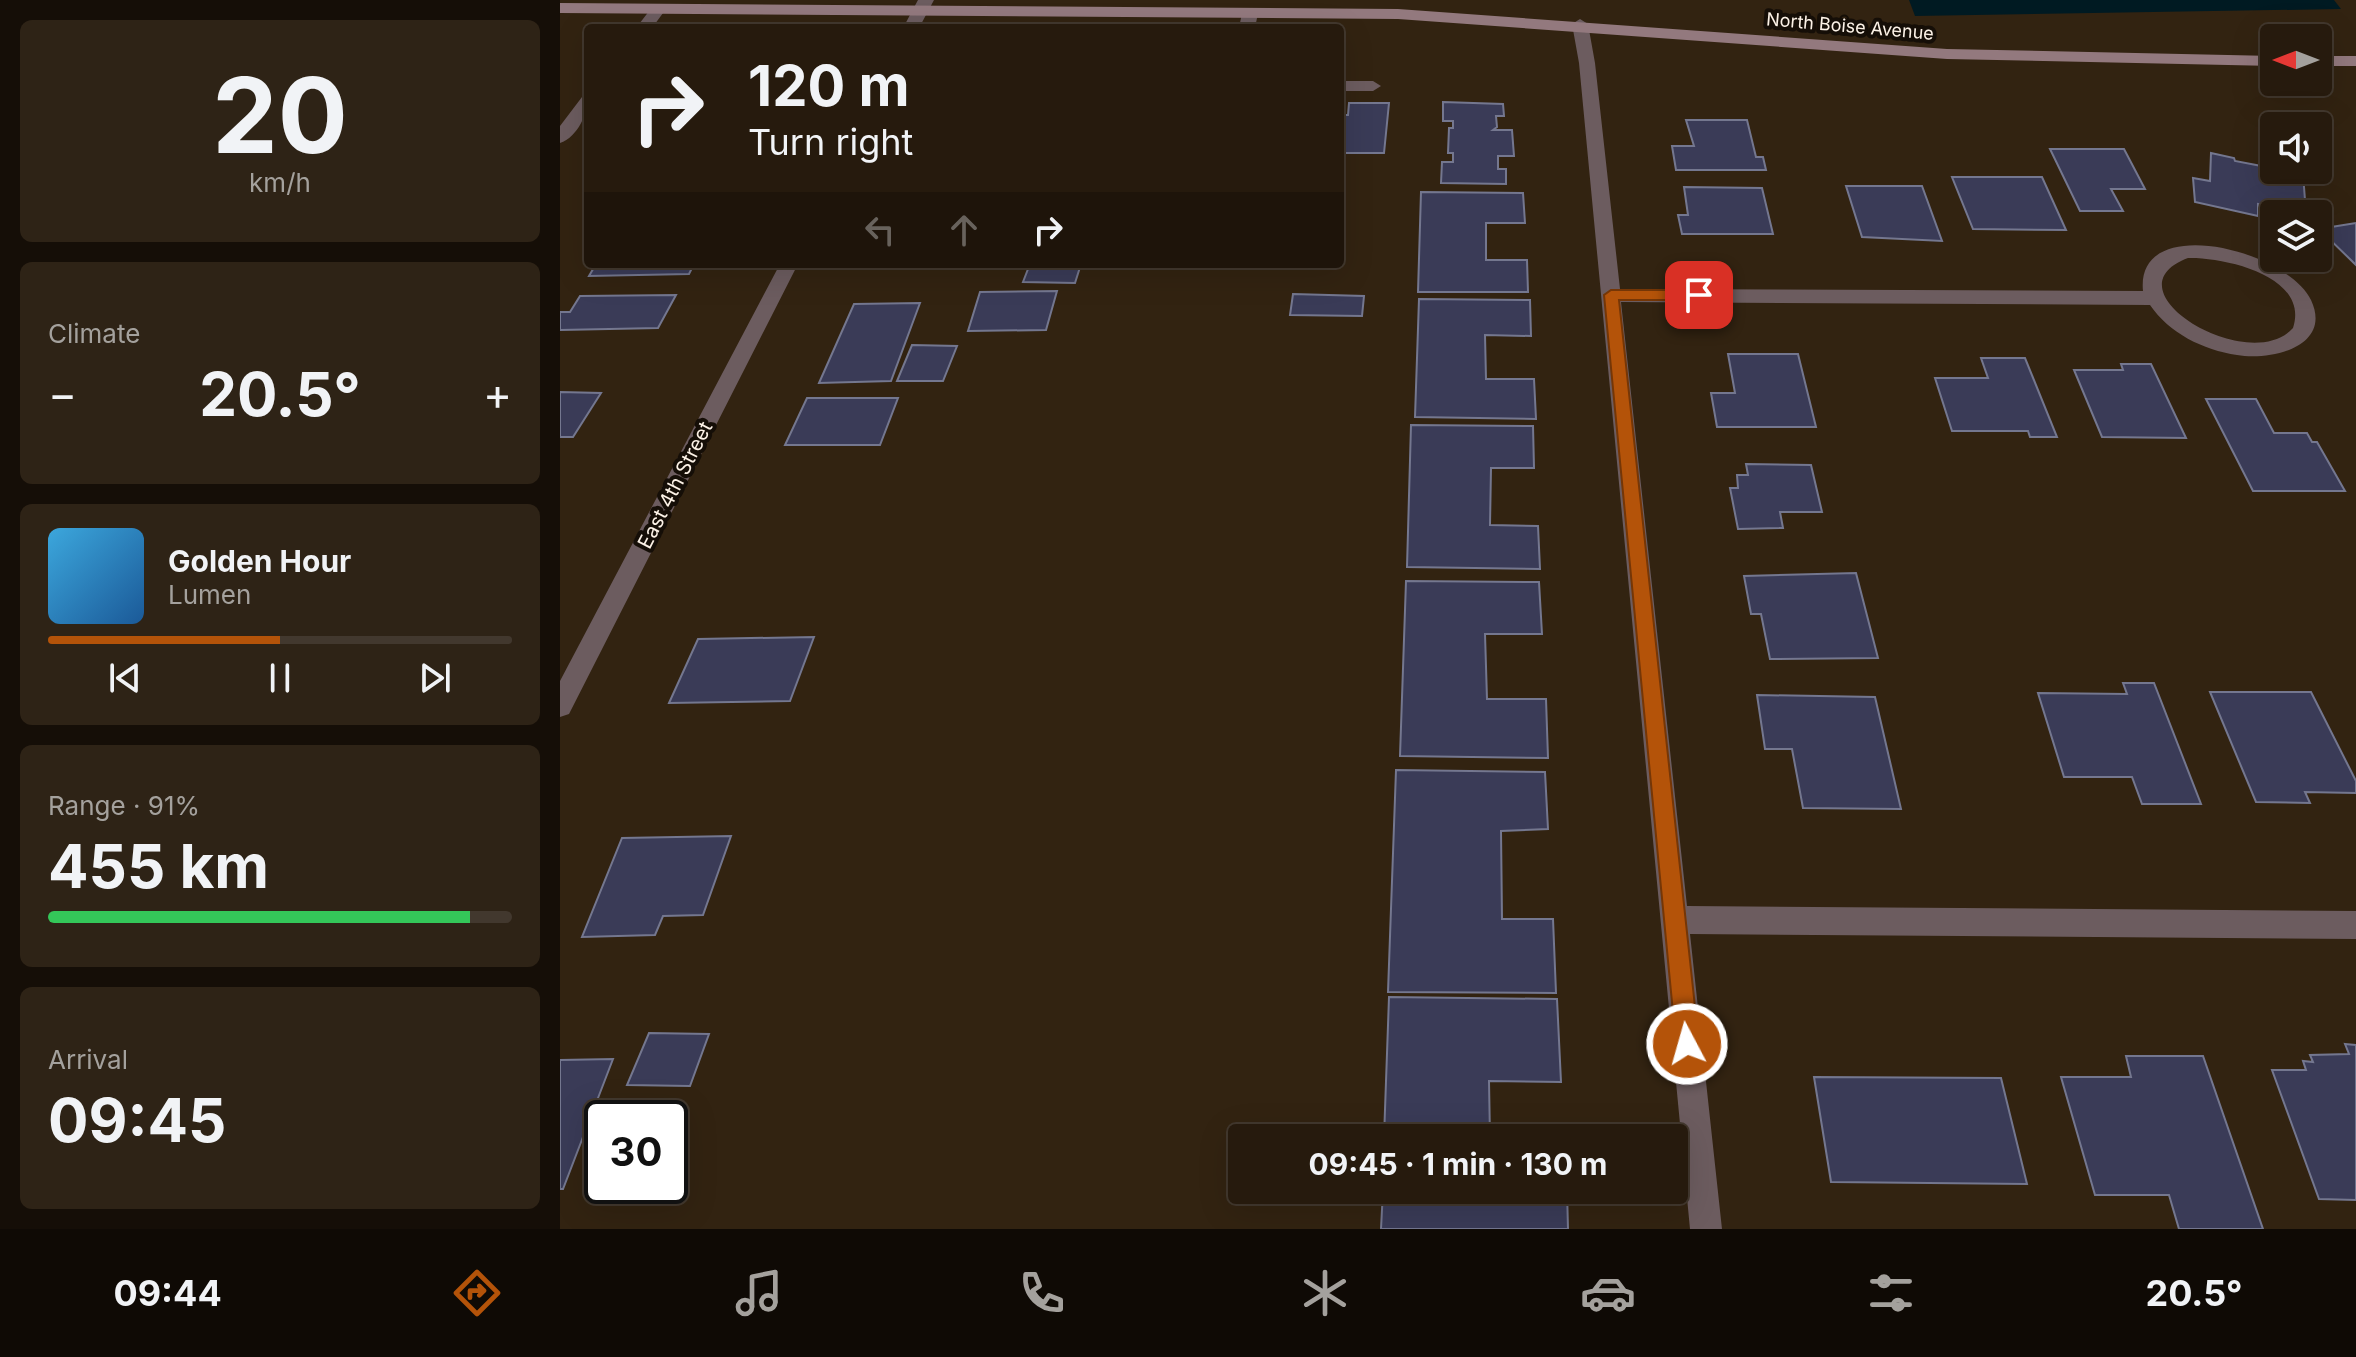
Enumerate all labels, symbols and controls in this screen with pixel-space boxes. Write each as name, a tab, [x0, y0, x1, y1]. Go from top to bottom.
street label: North Boise Avenue	[1765, 8, 1935, 44]
north arrow	[2260, 24, 2332, 96]
map controls	[2260, 24, 2332, 272]
text: 20	[212, 52, 348, 178]
text: 120 m	[748, 52, 910, 120]
icon: right	[616, 56, 720, 160]
button: sound	[2260, 112, 2332, 184]
text: Turn right	[748, 120, 913, 164]
text: km/h	[249, 167, 311, 198]
button: layers	[2260, 200, 2332, 272]
icon: left	[858, 208, 902, 252]
icon: ahead	[942, 208, 986, 252]
icon: right	[1026, 208, 1070, 252]
pin	[1665, 261, 1733, 329]
icon: arrive	[1677, 273, 1721, 317]
text: Climate	[48, 318, 140, 349]
text: 20.5°	[199, 358, 361, 430]
text: −	[48, 367, 77, 421]
text: +	[483, 367, 512, 421]
street label: East 4th Street	[633, 417, 718, 553]
text: Golden Hour	[168, 543, 351, 579]
text: Lumen	[168, 579, 251, 610]
icon: previous	[103, 656, 147, 700]
icon: pause	[258, 656, 302, 700]
icon: next	[413, 656, 457, 700]
text: Range · 91%	[48, 790, 200, 821]
text: 455 km	[48, 830, 269, 902]
position arrow	[1645, 1002, 1729, 1086]
text: Arrival	[48, 1044, 128, 1075]
text: 09:45	[48, 1084, 226, 1156]
speed limit sign: 30	[584, 1100, 688, 1204]
text: 09:45 · 1 min · 130 m	[1309, 1146, 1607, 1182]
icon: directions	[449, 1265, 505, 1321]
icon: music	[731, 1265, 787, 1321]
icon: phone	[1014, 1265, 1070, 1321]
icon: climate	[1297, 1265, 1353, 1321]
icon: car	[1580, 1265, 1636, 1321]
icon: filters	[1863, 1265, 1919, 1321]
text: 09:44	[113, 1271, 222, 1315]
text: 20.5°	[2145, 1271, 2243, 1315]

